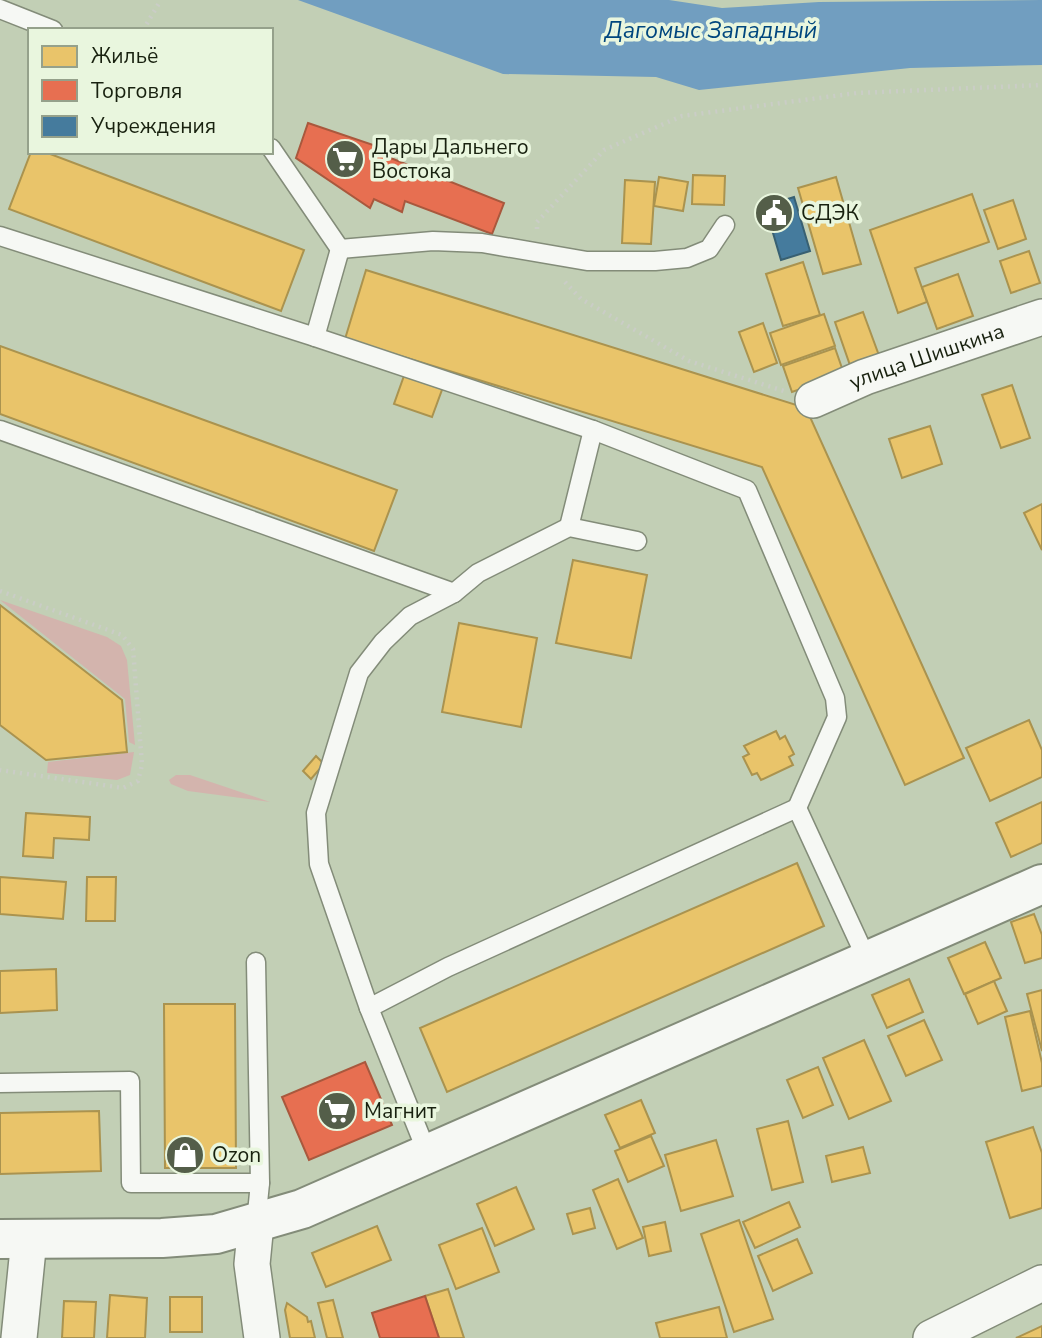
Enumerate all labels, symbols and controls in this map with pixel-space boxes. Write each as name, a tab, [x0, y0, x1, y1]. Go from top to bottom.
water label: Дагомыс Западный	[603, 15, 817, 46]
legend	[28, 28, 273, 154]
text: Жильё	[91, 42, 158, 70]
text: Торговля	[91, 77, 182, 105]
text: Учреждения	[90, 112, 216, 140]
place label: Дары Дальнего Востока	[372, 133, 529, 185]
supermarket icon: Дары Дальнего Востока	[324, 138, 366, 180]
public building icon: СДЭК	[753, 192, 795, 234]
place label: СДЭК	[801, 199, 860, 227]
street label: улица Шишкина	[845, 317, 1008, 396]
supermarket icon: Магнит	[316, 1090, 358, 1132]
place label: Магнит	[364, 1097, 437, 1125]
shop icon: Ozon	[164, 1134, 206, 1176]
place label: Ozon	[212, 1141, 261, 1169]

